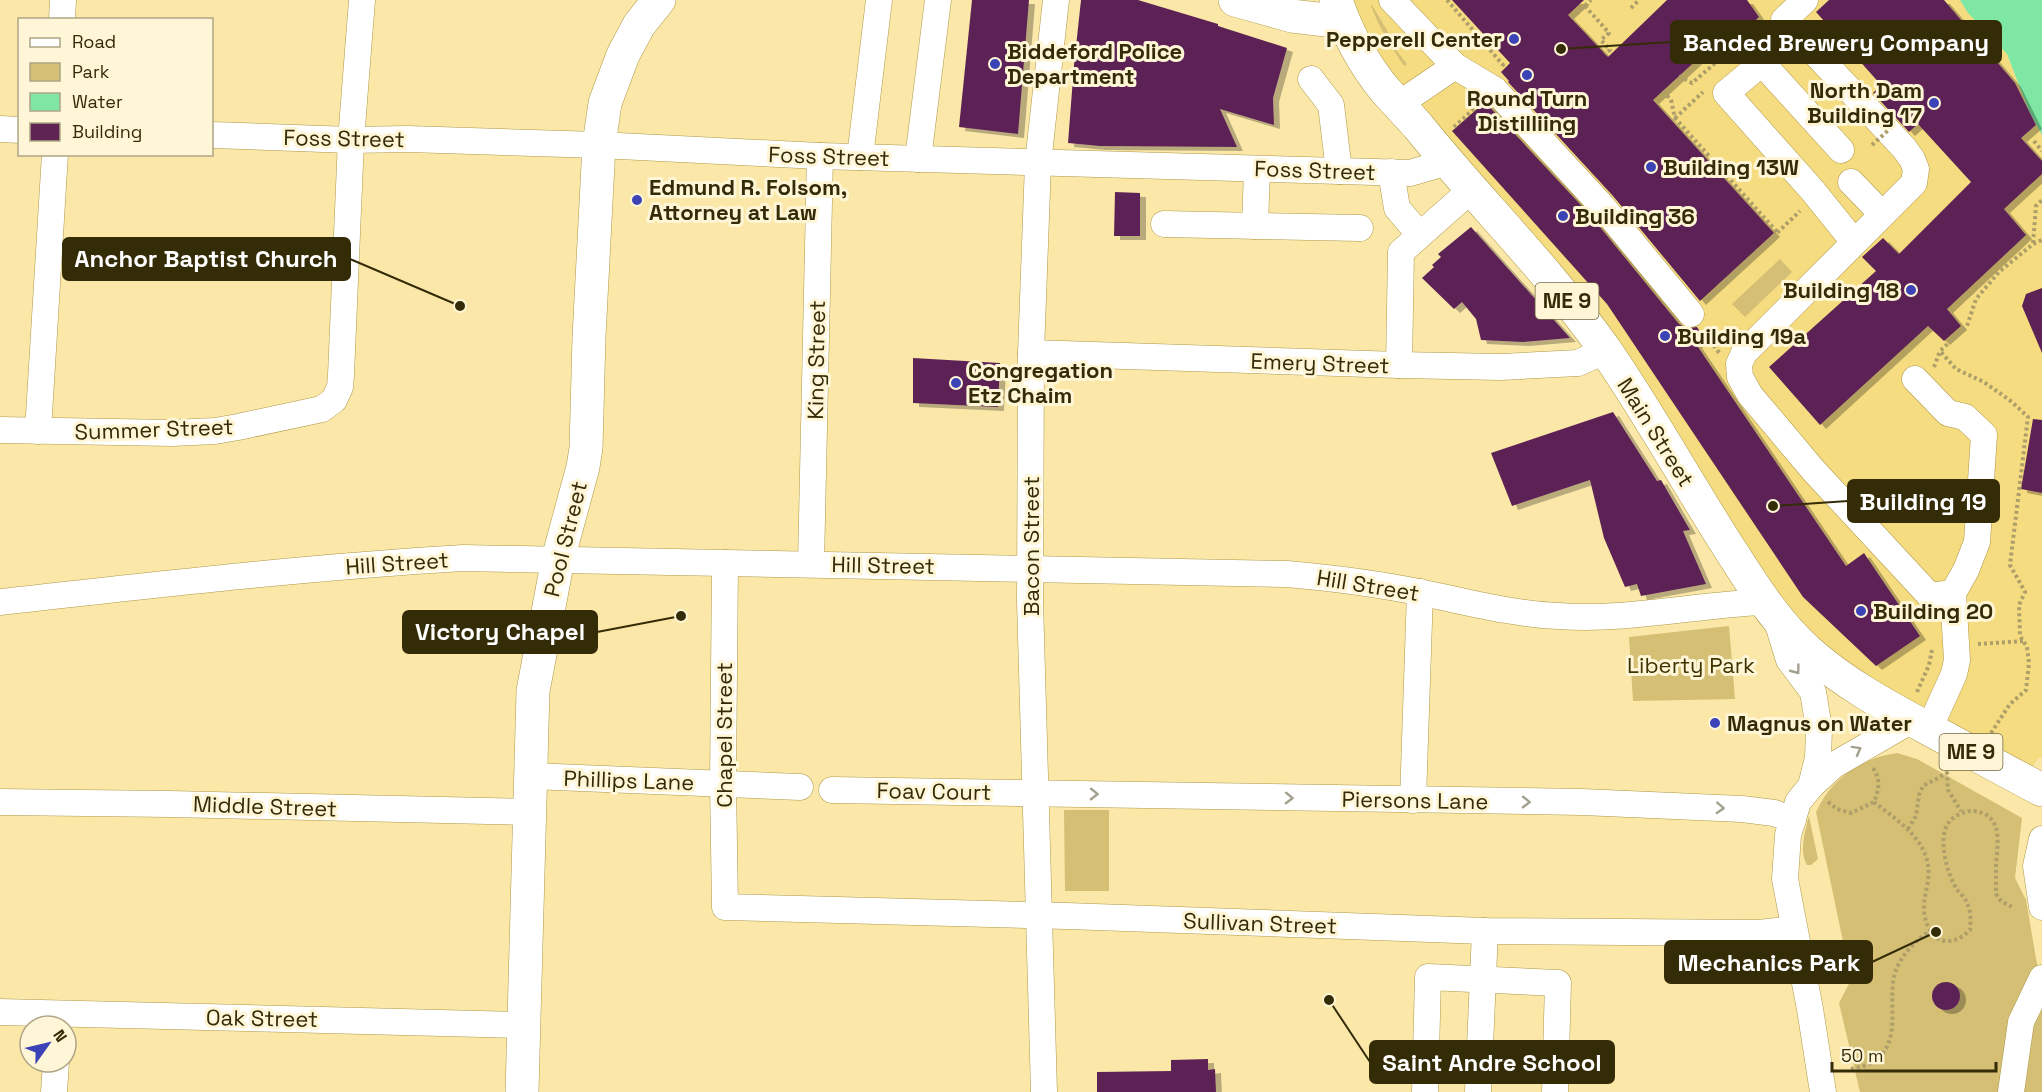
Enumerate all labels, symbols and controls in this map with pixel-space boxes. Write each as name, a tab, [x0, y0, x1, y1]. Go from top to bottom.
legend	[18, 18, 213, 156]
callout: Banded Brewery Company	[1671, 21, 2001, 63]
place label: Pepperell Center	[1326, 25, 1502, 53]
text: Banded Brewery Company	[1683, 27, 1989, 58]
text: Road	[72, 30, 116, 53]
marker: Pepperell Center	[1507, 32, 1521, 46]
place label: Biddeford Police Department	[1007, 37, 1182, 90]
marker: Biddeford Police Department	[988, 57, 1002, 71]
text: Park	[72, 60, 110, 83]
marker: Round Turn Distilliing	[1520, 68, 1534, 82]
place label: North Dam Building 17	[1807, 76, 1922, 129]
place label: Round Turn Distilliing	[1467, 84, 1587, 137]
text: Water	[72, 90, 123, 113]
marker: North Dam Building 17	[1927, 96, 1941, 110]
text: Building	[72, 120, 142, 143]
street label: Foss Street	[283, 123, 405, 153]
street label: Foss Street	[768, 140, 890, 172]
place label: Building 13W	[1663, 153, 1799, 181]
street label: Foss Street	[1254, 154, 1376, 186]
marker: Building 13W	[1644, 160, 1658, 174]
place label: Edmund R. Folsom, Attorney at Law	[649, 173, 847, 226]
marker: Edmund R. Folsom, Attorney at Law	[630, 193, 644, 207]
place label: Building 36	[1575, 202, 1695, 230]
marker: Building 36	[1556, 209, 1570, 223]
callout: Anchor Baptist Church	[63, 238, 350, 280]
text: Anchor Baptist Church	[74, 243, 338, 274]
place label: Building 18	[1783, 276, 1899, 304]
road number: ME 9	[1536, 283, 1598, 319]
marker: Building 18	[1904, 283, 1918, 297]
street label: King Street	[801, 300, 831, 420]
place label: Building 19a	[1677, 322, 1806, 350]
marker: Building 19a	[1658, 329, 1672, 343]
street label: Emery Street	[1250, 347, 1390, 379]
place label: Congregation Etz Chaim	[968, 356, 1113, 409]
street label: Main Street	[1611, 372, 1701, 492]
marker: Congregation Etz Chaim	[949, 376, 963, 390]
street label: Summer Street	[74, 412, 234, 446]
street label: Bacon Street	[1017, 476, 1045, 616]
street label: Pool Street	[537, 478, 593, 600]
callout: Building 19	[1848, 480, 1999, 522]
text: Building 19	[1859, 486, 1987, 517]
street label: Hill Street	[344, 545, 450, 581]
street label: Hill Street	[831, 550, 935, 580]
street label: Hill Street	[1315, 563, 1421, 607]
place label: Building 20	[1873, 597, 1993, 625]
marker: Building 20	[1854, 604, 1868, 618]
callout: Victory Chapel	[403, 611, 597, 653]
text: Victory Chapel	[415, 616, 585, 647]
park label: Liberty Park	[1627, 651, 1755, 679]
street label: Chapel Street	[710, 662, 738, 808]
one-way arrow	[1789, 663, 1800, 674]
place label: Magnus on Water	[1727, 709, 1912, 737]
marker: Magnus on Water	[1708, 716, 1722, 730]
road number: ME 9	[1940, 734, 2002, 770]
one-way arrow	[1851, 746, 1862, 757]
street label: Phillips Lane	[563, 764, 695, 796]
street label: Foav Court	[876, 776, 992, 806]
street label: Piersons Lane	[1341, 785, 1489, 815]
one-way arrow	[1089, 788, 1098, 801]
street label: Middle Street	[193, 789, 337, 823]
one-way arrow	[1284, 792, 1293, 804]
one-way arrow	[1521, 795, 1530, 808]
one-way arrow	[1716, 802, 1725, 815]
street label: Sullivan Street	[1183, 906, 1337, 940]
callout: Mechanics Park	[1665, 941, 1872, 983]
text: Mechanics Park	[1678, 947, 1861, 978]
street label: Oak Street	[206, 1003, 318, 1033]
north arrow	[18, 1014, 78, 1074]
text: N	[48, 1026, 72, 1046]
scale bar	[1832, 1035, 1996, 1073]
callout: Saint Andre School	[1370, 1041, 1614, 1083]
text: 50 m	[1841, 1044, 1883, 1067]
text: Saint Andre School	[1382, 1047, 1602, 1078]

